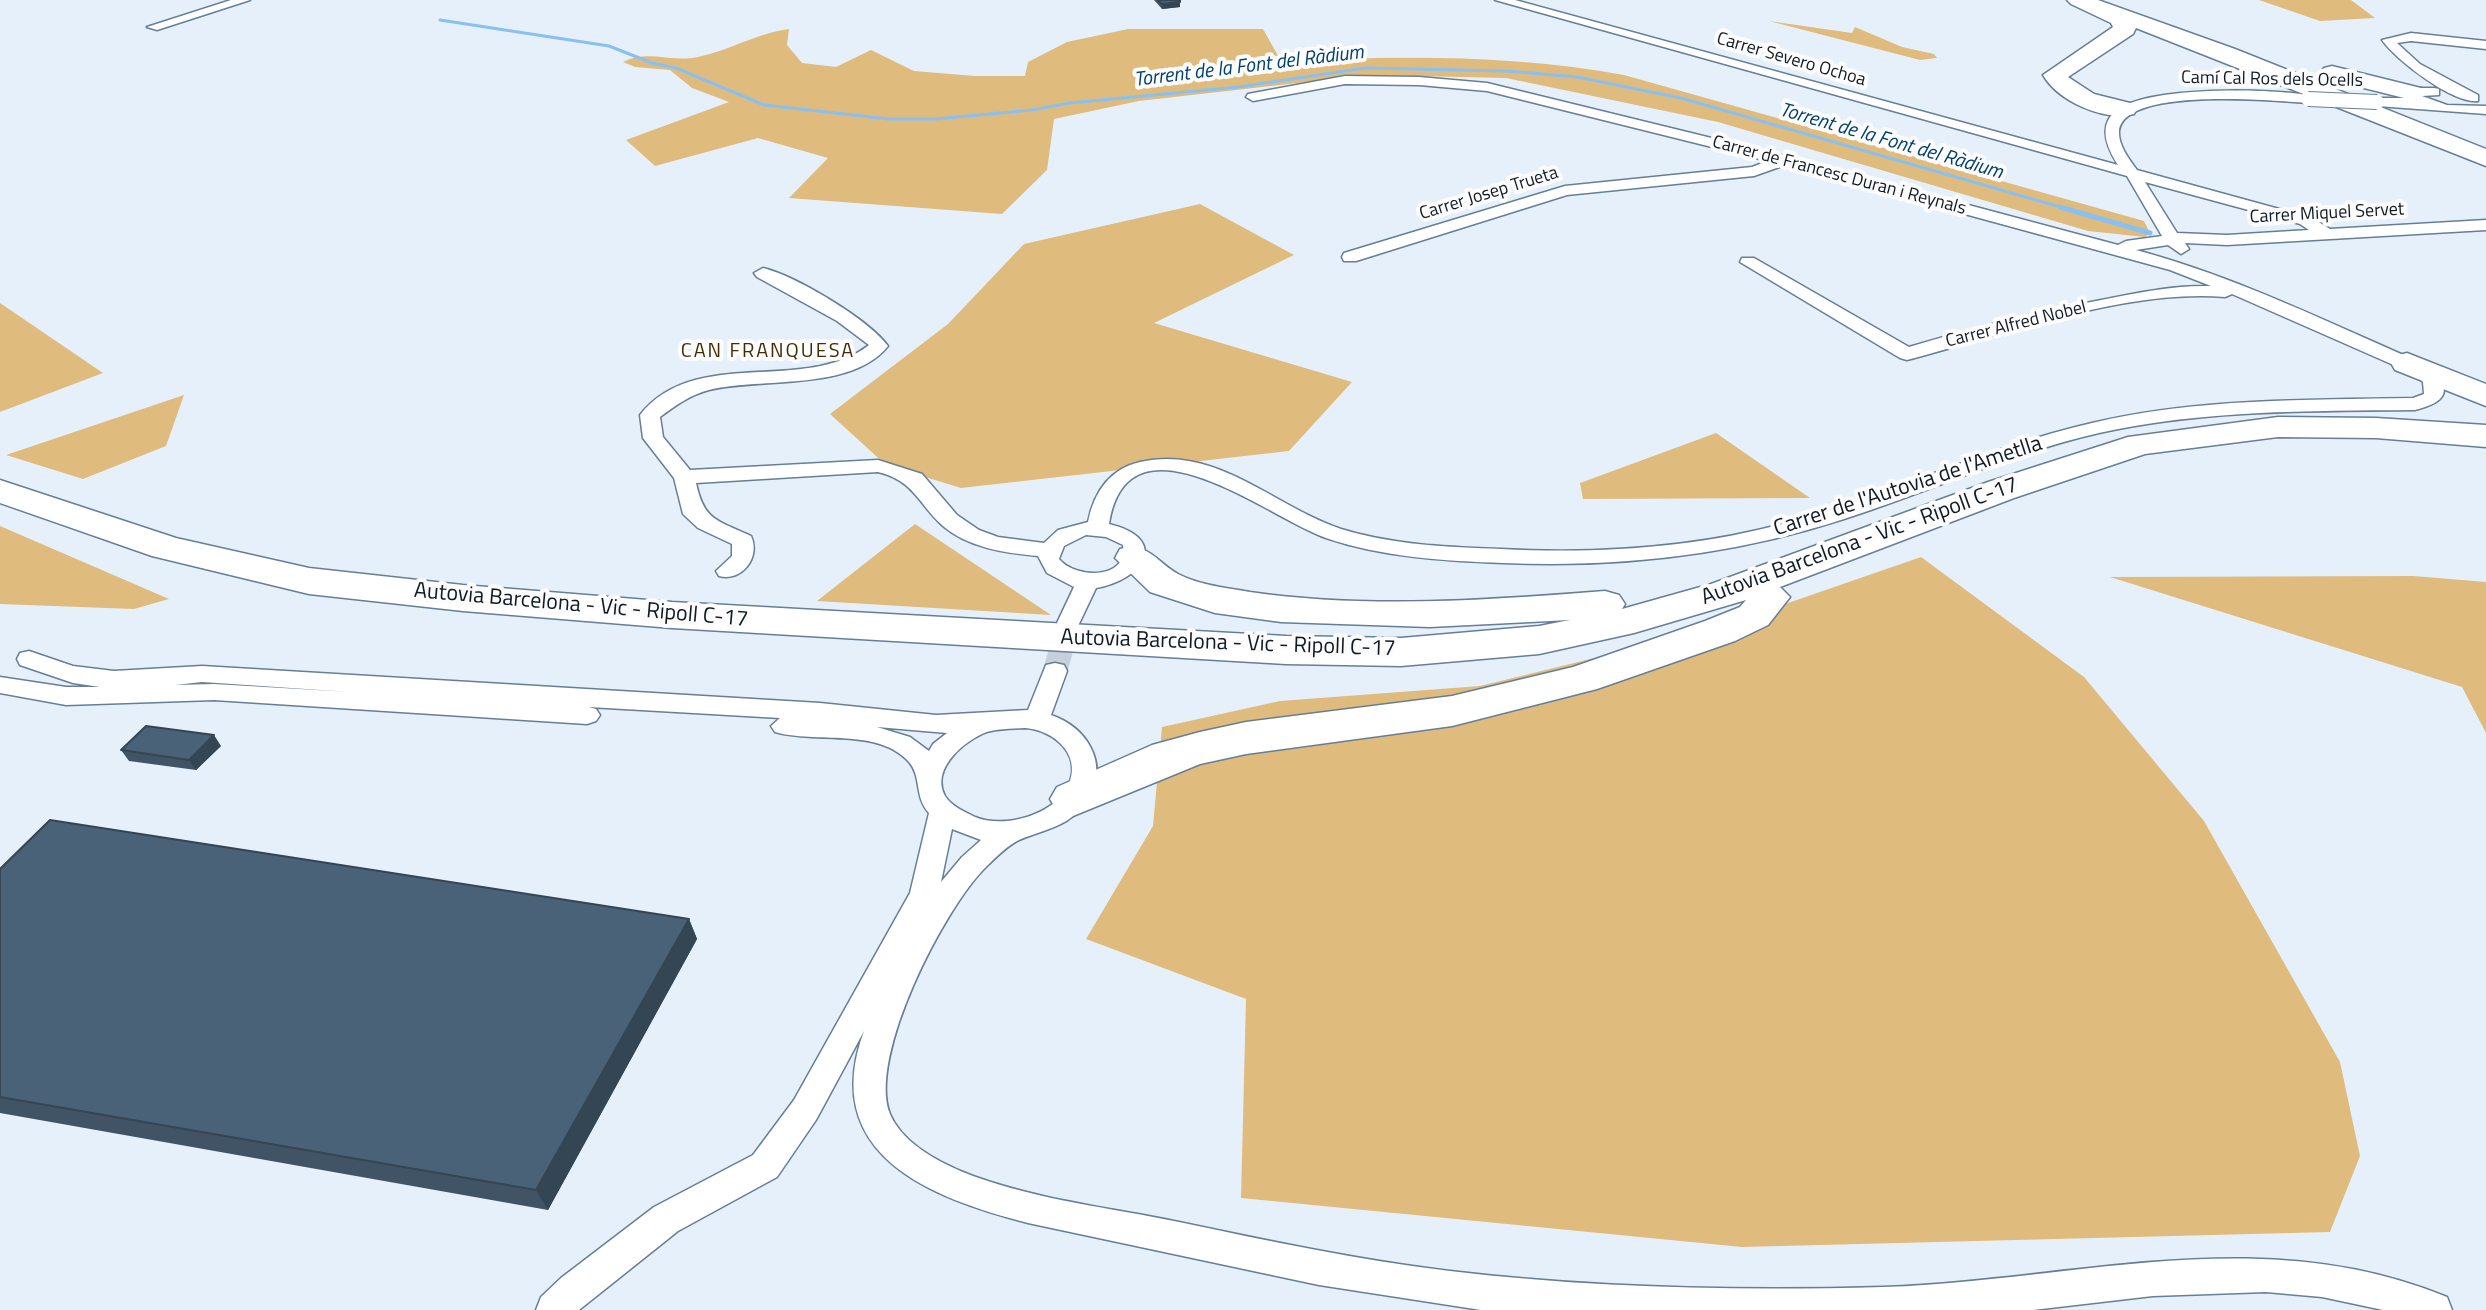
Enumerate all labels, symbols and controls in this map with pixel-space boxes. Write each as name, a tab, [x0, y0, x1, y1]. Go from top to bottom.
street label: Carrer Severo Ochoa	[1714, 28, 1868, 92]
water label: Torrent de la Font del Ràdium	[1133, 41, 1365, 93]
street label: Camí Cal Ros dels Ocells	[2181, 68, 2363, 92]
water label: Torrent de la Font del Ràdium	[1777, 99, 2005, 185]
street label: Carrer de Francesc Duran i Reynals	[1710, 132, 1968, 220]
street label: Carrer Josep Trueta	[1417, 163, 1561, 225]
street label: Carrer Miquel Servet	[2249, 199, 2405, 229]
street label: Carrer Alfred Nobel	[1943, 297, 2089, 353]
district label: CAN FRANQUESA	[681, 340, 855, 364]
street label: Carrer de l'Autovia de l'Ametlla	[1770, 431, 2046, 543]
street label: Autovia Barcelona - Vic - Ripoll C-17	[1698, 472, 2022, 612]
street label: Autovia Barcelona - Vic - Ripoll C-17	[413, 578, 749, 634]
street label: Autovia Barcelona - Vic - Ripoll C-17	[1060, 625, 1396, 663]

